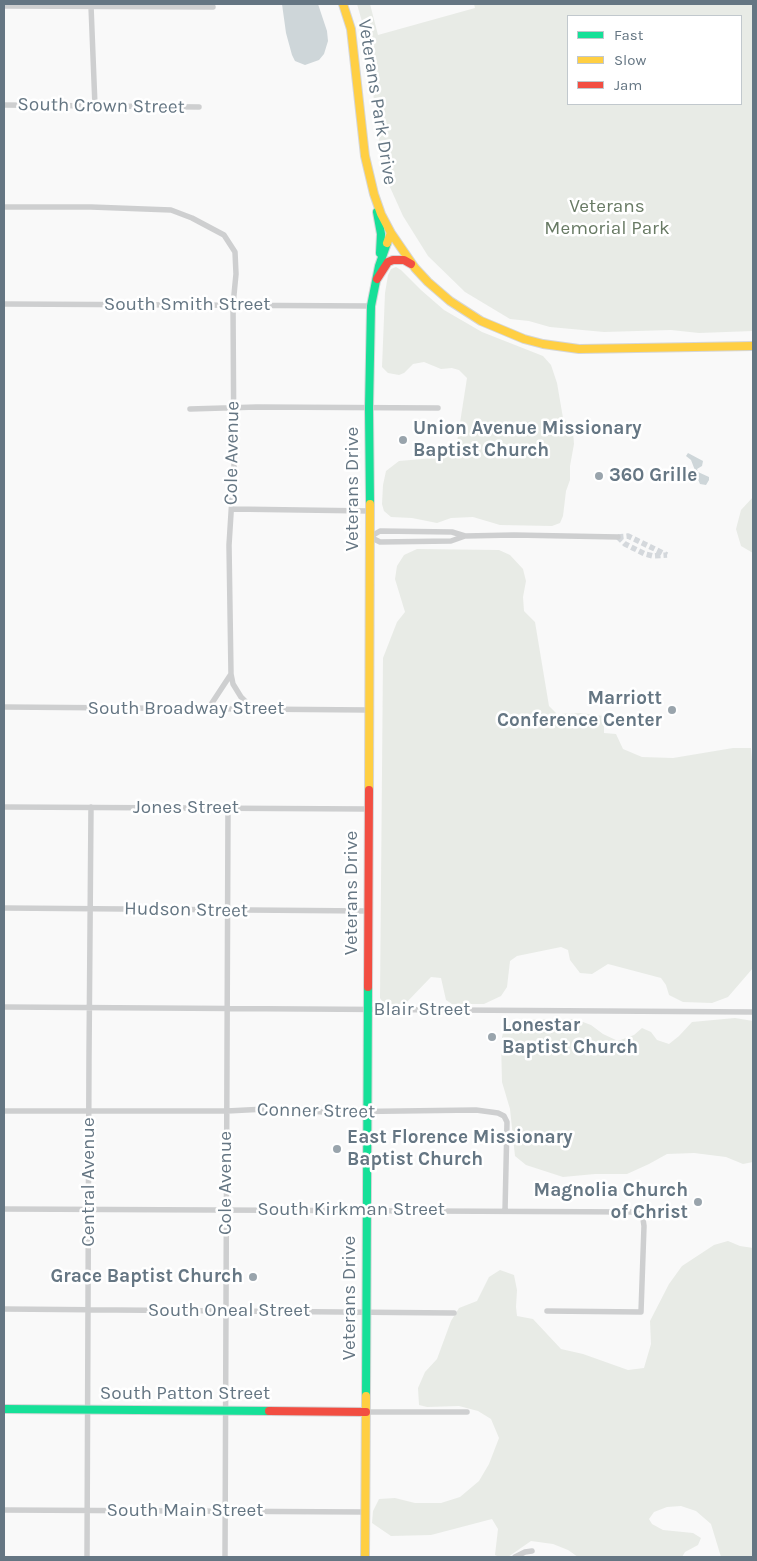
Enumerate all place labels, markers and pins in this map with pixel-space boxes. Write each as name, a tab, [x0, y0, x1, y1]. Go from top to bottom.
place label: Union Avenue Missionary Baptist Church	[413, 418, 641, 462]
marker: Union Avenue Missionary Baptist Church	[397, 434, 409, 446]
place label: 360 Grille	[609, 465, 697, 487]
marker: 360 Grille	[593, 470, 605, 482]
place label: Marriott Conference Center	[497, 688, 662, 732]
marker: Marriott Conference Center	[666, 704, 678, 716]
place label: Lonestar Baptist Church	[502, 1015, 638, 1059]
marker: Lonestar Baptist Church	[486, 1031, 498, 1043]
place label: East Florence Missionary Baptist Church	[347, 1127, 573, 1171]
marker: East Florence Missionary Baptist Church	[331, 1143, 343, 1155]
place label: Magnolia Church of Christ	[534, 1180, 688, 1224]
marker: Magnolia Church of Christ	[692, 1196, 704, 1208]
place label: Grace Baptist Church	[50, 1266, 243, 1288]
marker: Grace Baptist Church	[247, 1271, 259, 1283]

